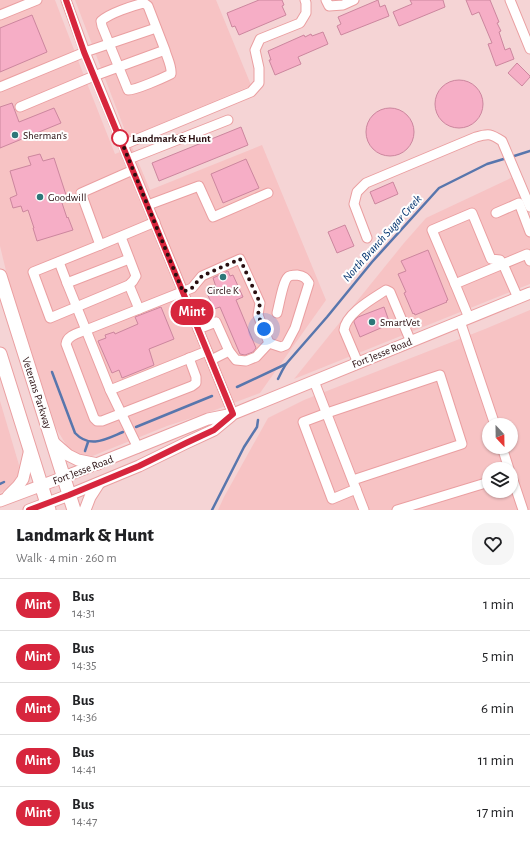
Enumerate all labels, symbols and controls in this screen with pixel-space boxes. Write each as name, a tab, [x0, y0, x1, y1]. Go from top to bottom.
marker: Landmark & Hunt	[111, 129, 129, 147]
marker: Sherman's	[10, 130, 20, 140]
place label: Sherman's	[23, 130, 67, 141]
place label: Landmark & Hunt	[132, 133, 211, 144]
marker: Goodwill	[35, 192, 45, 202]
place label: Goodwill	[48, 192, 86, 203]
water label: North Branch Sugar Creek	[340, 192, 424, 283]
marker: Circle K	[218, 272, 228, 282]
place label: Circle K	[207, 285, 240, 296]
line badge: Mint	[164, 299, 220, 325]
text: Mint	[179, 305, 205, 319]
marker: SmartVet	[367, 317, 377, 327]
place label: SmartVet	[380, 317, 421, 328]
your location	[254, 319, 274, 339]
street label: Fort Jesse Road	[350, 336, 414, 370]
street label: Veterans Parkway	[20, 356, 54, 431]
north arrow	[482, 418, 518, 454]
map controls	[482, 418, 518, 498]
street label: Fort Jesse Road	[51, 453, 115, 487]
button: layers	[482, 462, 518, 498]
button: heart	[472, 523, 514, 565]
text: Landmark & Hunt	[16, 526, 154, 545]
text: Walk · 4 min · 260 m	[16, 552, 117, 565]
text: Bus	[72, 589, 94, 604]
text: 1 min	[483, 597, 514, 612]
text: Mint	[25, 598, 51, 612]
text: 14:31	[72, 607, 96, 620]
text: Bus	[72, 641, 94, 656]
text: 5 min	[482, 649, 514, 664]
text: Mint	[25, 650, 51, 664]
text: 14:35	[72, 659, 97, 672]
text: Bus	[72, 693, 94, 708]
text: 6 min	[481, 701, 514, 716]
text: Mint	[25, 702, 51, 716]
text: 14:36	[72, 711, 97, 724]
text: Bus	[72, 745, 94, 760]
text: 11 min	[478, 753, 514, 768]
text: Mint	[25, 754, 51, 768]
text: 14:41	[72, 763, 96, 776]
text: Bus	[72, 797, 94, 812]
text: 17 min	[477, 805, 514, 820]
text: Mint	[25, 806, 51, 820]
text: 14:47	[72, 815, 97, 828]

